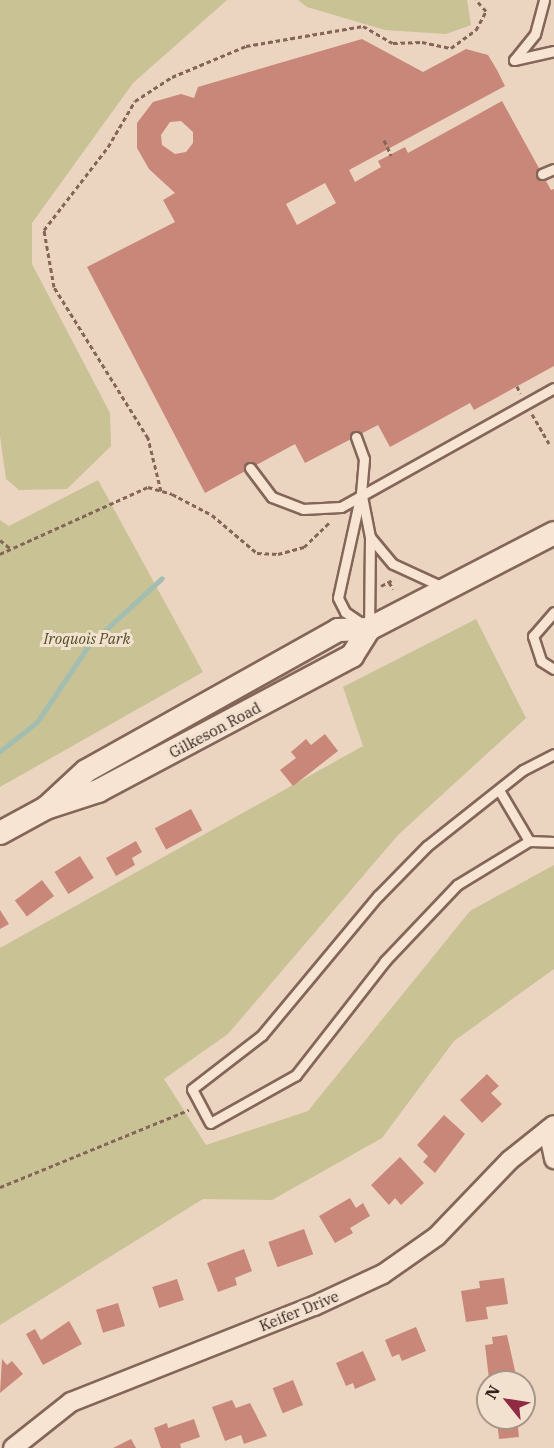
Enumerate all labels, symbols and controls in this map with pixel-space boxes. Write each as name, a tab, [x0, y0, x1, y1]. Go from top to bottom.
park label: Iroquois Park	[44, 630, 130, 648]
street label: Gilkeson Road	[166, 698, 264, 762]
street label: Keifer Drive	[257, 1287, 341, 1335]
north arrow	[476, 1370, 536, 1430]
text: N	[480, 1382, 504, 1402]

